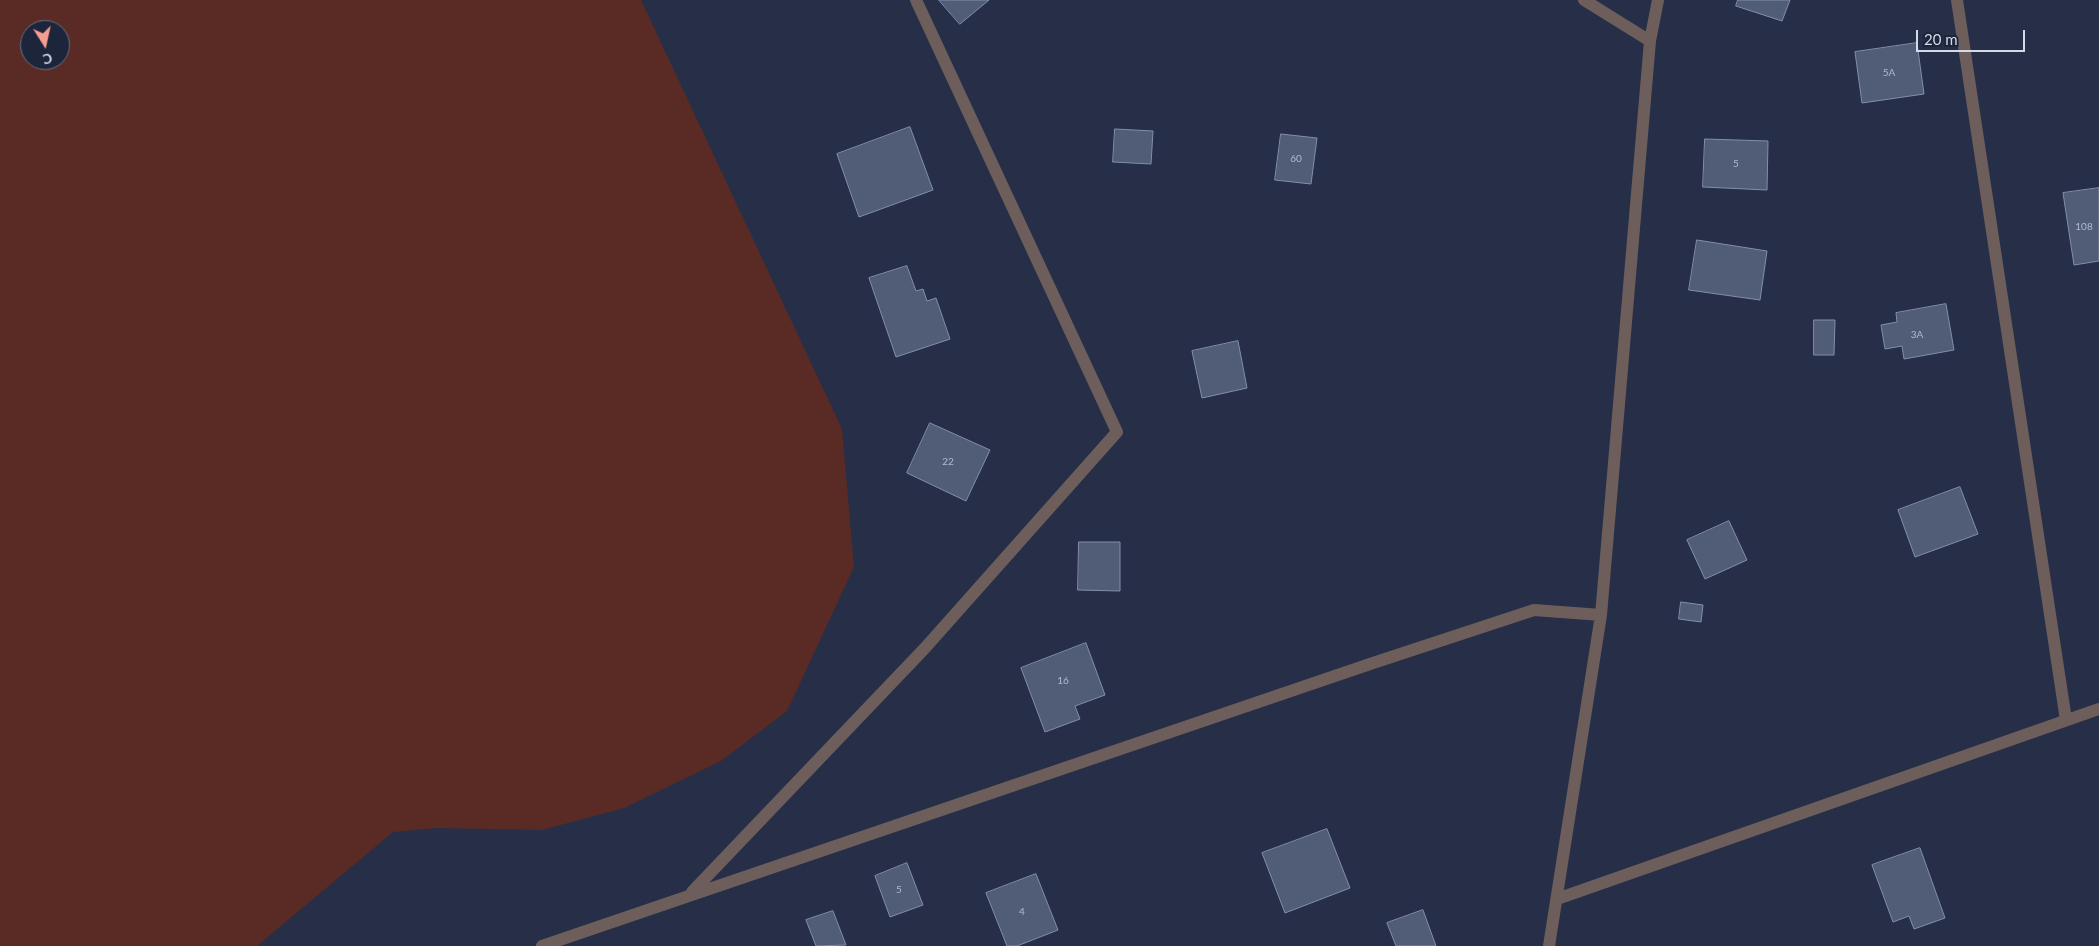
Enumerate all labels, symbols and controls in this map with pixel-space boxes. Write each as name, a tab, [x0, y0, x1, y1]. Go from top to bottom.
north arrow	[20, 20, 70, 70]
scale bar	[1919, 20, 2028, 52]
text: 20 m	[1924, 30, 1958, 48]
text: С	[41, 50, 54, 68]
house number: 5А	[1883, 67, 1895, 79]
house number: 60	[1290, 153, 1302, 165]
house number: 5	[1733, 158, 1739, 170]
house number: 108	[2075, 221, 2093, 233]
house number: 3А	[1911, 329, 1923, 341]
house number: 22	[942, 456, 954, 468]
house number: 16	[1057, 675, 1069, 687]
house number: 5	[896, 884, 902, 896]
house number: 4	[1019, 906, 1025, 918]

